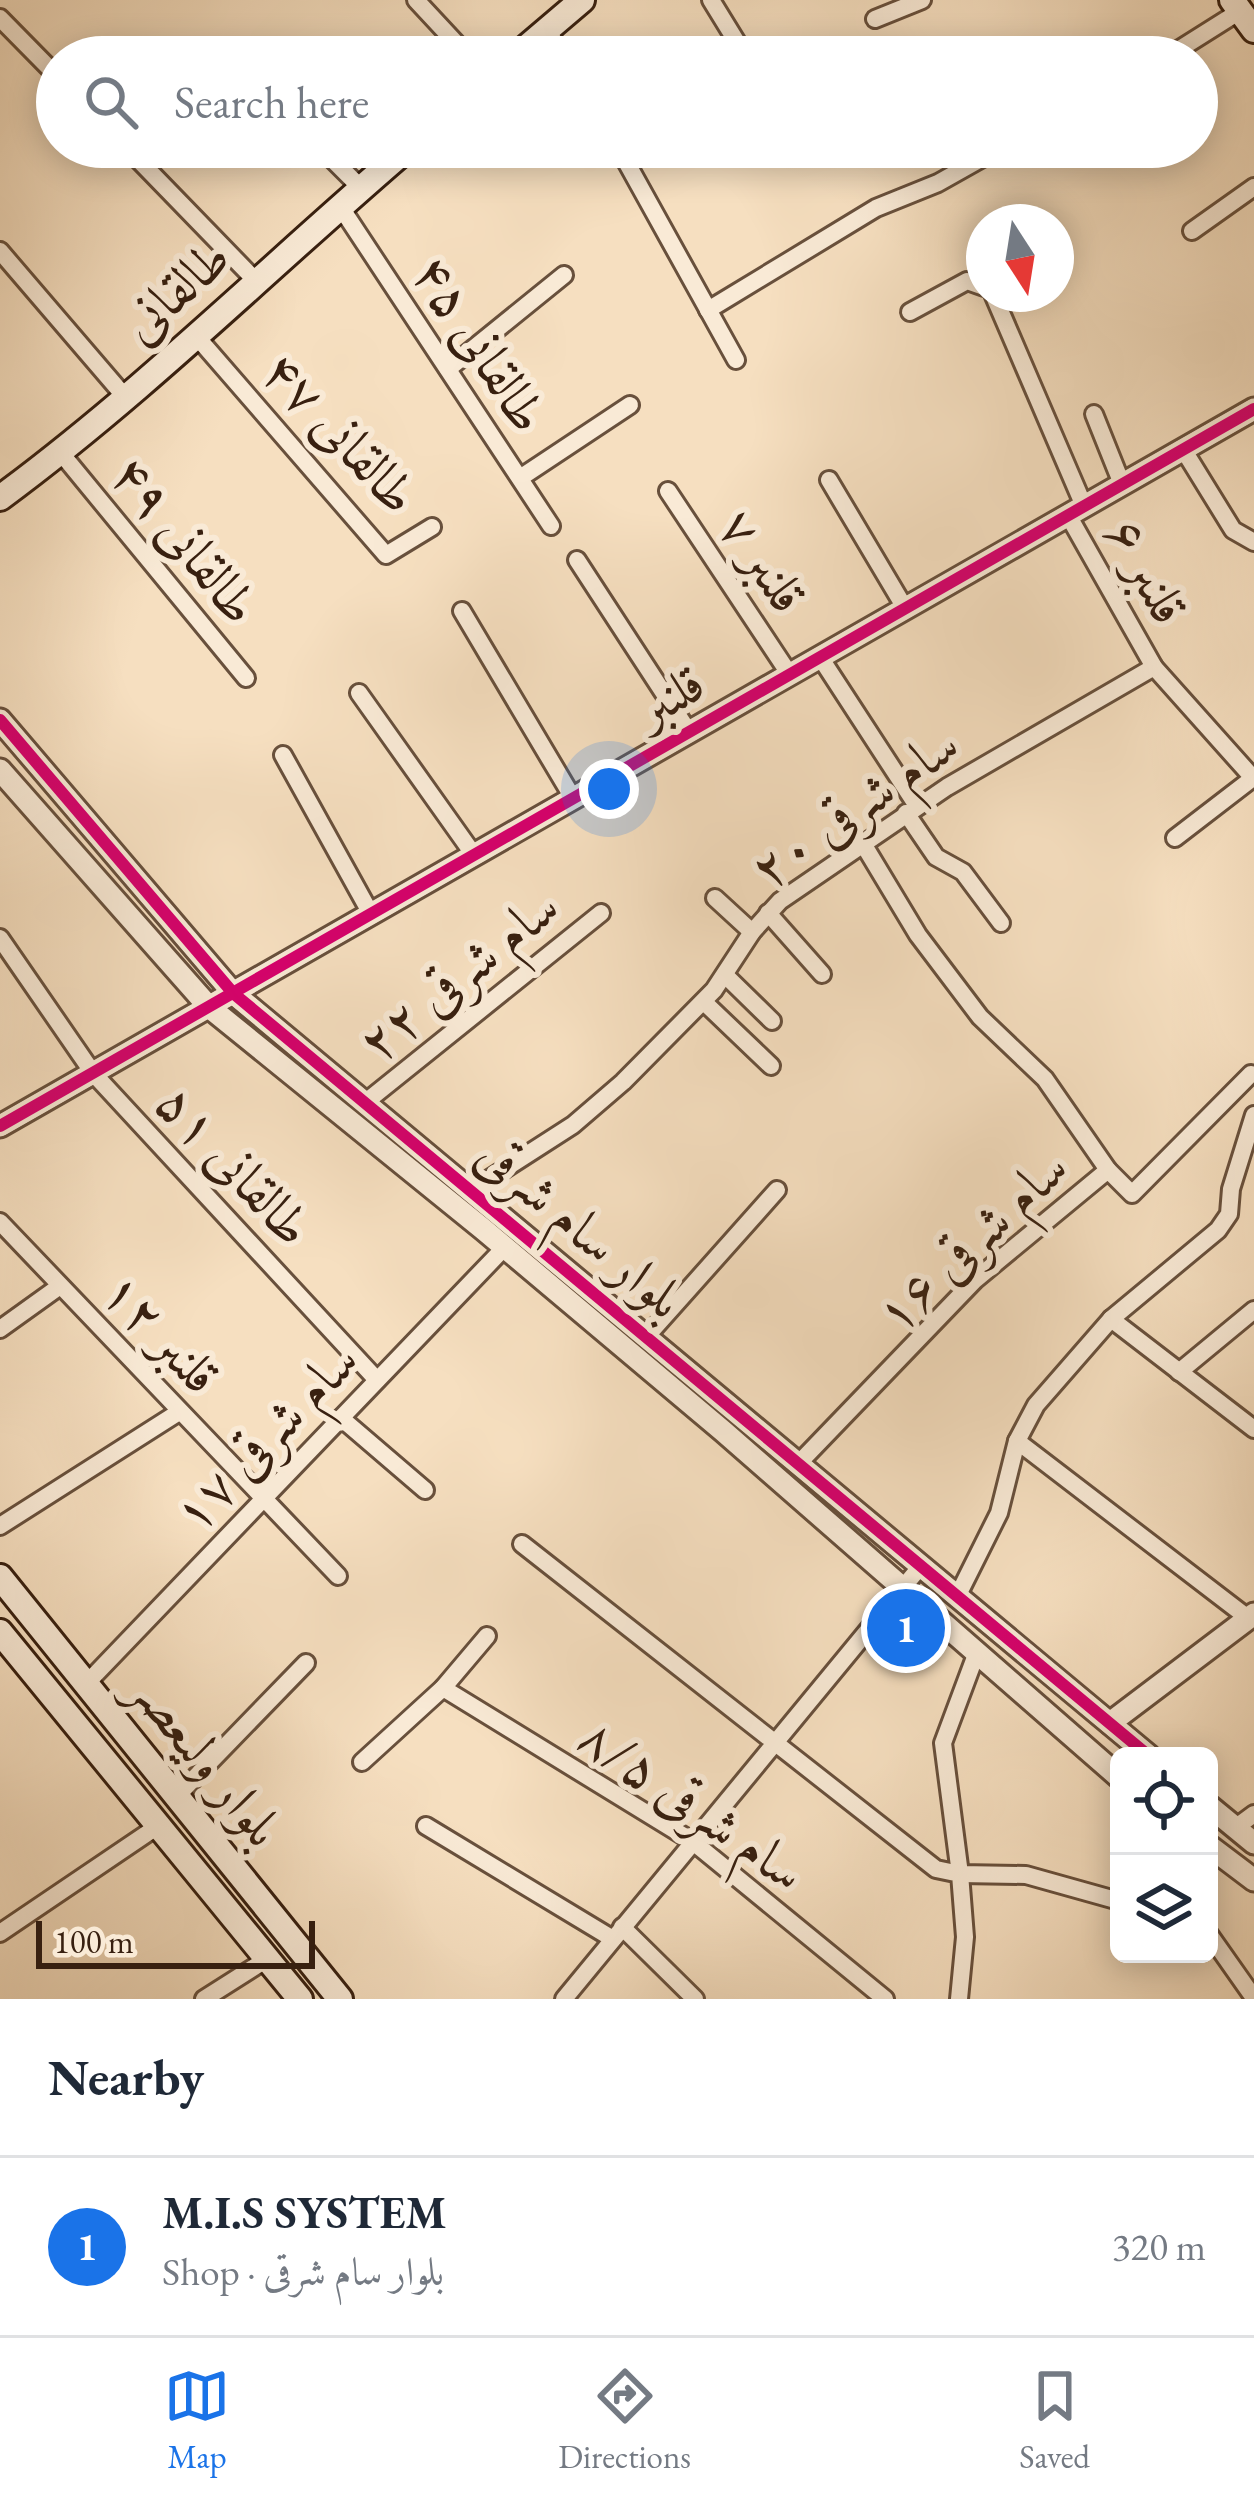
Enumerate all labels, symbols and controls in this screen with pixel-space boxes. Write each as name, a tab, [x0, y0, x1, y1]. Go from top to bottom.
search box	[36, 36, 1218, 168]
icon: search	[78, 69, 144, 135]
text: Search here	[174, 73, 369, 131]
north arrow	[966, 204, 1074, 312]
street label: طالقانی	[105, 222, 245, 358]
street label: طالقانی ۴۵	[397, 241, 565, 445]
street label: طالقانی ۴۷	[248, 335, 434, 529]
street label: طالقانی ۴۹	[96, 440, 276, 638]
street label: قلنبر ۷	[704, 494, 824, 626]
street label: قلنبر ۶	[1090, 504, 1206, 636]
street label: قلنبر	[617, 647, 717, 745]
street label: سام شرقی ۲۰	[736, 709, 979, 913]
your location	[579, 759, 639, 819]
street label: سام شرقی ۲۲	[343, 872, 581, 1086]
street label: طالقانی ۵۱	[142, 1067, 328, 1261]
street label: بلوار سام شرقی	[455, 1119, 699, 1342]
street label: سام شرقی ۱۶	[860, 1133, 1091, 1356]
street label: قلنبر ۱۲	[88, 1256, 236, 1408]
street label: سام شرقی ۱۷	[157, 1326, 382, 1555]
pin: 1	[867, 1583, 945, 1673]
street label: بلوار ولیعصر	[111, 1652, 299, 1861]
street label: سام شرقی ۸/۵	[559, 1700, 820, 1916]
map controls	[1110, 1747, 1218, 1963]
button: locate	[1110, 1747, 1218, 1855]
button: layers	[1110, 1855, 1218, 1963]
scale bar	[36, 1915, 315, 1968]
text: 100 m	[54, 1920, 134, 1963]
text: Nearby	[48, 2044, 204, 2110]
text: M.I.S SYSTEM	[162, 2183, 447, 2241]
text: 1	[77, 2221, 97, 2272]
text: 320 m	[1112, 2221, 1206, 2272]
text: Shop · بلوار سام شرقی	[162, 2246, 444, 2297]
tab: Map	[164, 2363, 230, 2478]
tab: Directions	[558, 2363, 691, 2478]
tab: Saved	[1019, 2363, 1090, 2478]

